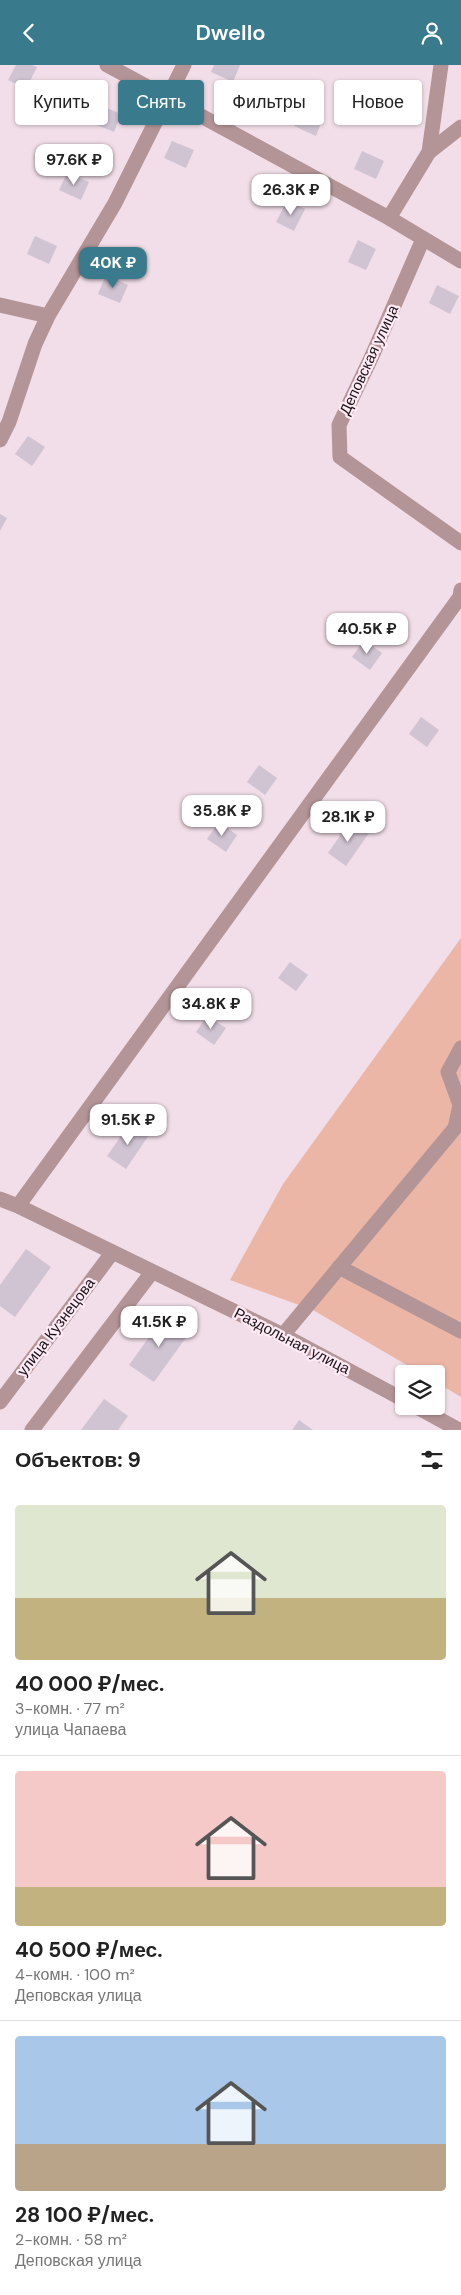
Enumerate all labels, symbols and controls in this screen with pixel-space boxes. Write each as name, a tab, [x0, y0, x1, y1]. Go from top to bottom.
text: Dwello	[195, 18, 266, 47]
icon: back	[15, 19, 43, 47]
icon: person	[418, 19, 446, 47]
chip: Купить	[15, 80, 108, 125]
chip: Снять	[118, 80, 204, 125]
chip: Фильтры	[214, 80, 324, 125]
chip: Новое	[334, 80, 422, 125]
pin: 97.6K ₽	[28, 143, 120, 186]
text: 97.6K ₽	[46, 149, 102, 170]
pin: 26.3K ₽	[245, 173, 337, 216]
text: 26.3K ₽	[262, 179, 320, 200]
pin: 40K ₽	[78, 247, 148, 289]
text: 40K ₽	[90, 252, 136, 273]
street label: Деповская улица	[335, 301, 403, 418]
pin: 40.5K ₽	[321, 613, 413, 655]
text: 40.5K ₽	[337, 618, 397, 639]
pin: 35.8K ₽	[176, 795, 268, 837]
text: 35.8K ₽	[193, 800, 251, 821]
pin: 28.1K ₽	[302, 801, 394, 843]
text: 28.1K ₽	[321, 806, 375, 827]
pin: 34.8K ₽	[165, 987, 257, 1030]
text: 34.8K ₽	[182, 993, 240, 1014]
pin: 91.5K ₽	[82, 1103, 174, 1146]
text: 91.5K ₽	[101, 1109, 155, 1130]
street label: улица Кузнецова	[13, 1273, 100, 1380]
street label: Раздольная улица	[231, 1303, 354, 1379]
pin: 41.5K ₽	[113, 1305, 205, 1348]
text: 41.5K ₽	[132, 1311, 186, 1332]
map controls	[395, 1365, 445, 1415]
button: layers	[395, 1365, 445, 1415]
text: Объектов: 9	[15, 1446, 141, 1474]
icon: filters	[418, 1446, 446, 1474]
icon: home	[186, 1538, 276, 1628]
text: 40 000 ₽/мес.	[15, 1670, 164, 1698]
text: 3-комн. · 77 m²	[15, 1698, 125, 1719]
text: улица Чапаева	[15, 1719, 126, 1740]
icon: home	[186, 1803, 276, 1893]
text: 40 500 ₽/мес.	[15, 1936, 163, 1964]
text: 4-комн. · 100 m²	[15, 1964, 135, 1985]
text: Деповская улица	[15, 1985, 142, 2006]
icon: home	[186, 2068, 276, 2158]
text: 28 100 ₽/мес.	[15, 2201, 154, 2229]
text: 2-комн. · 58 m²	[15, 2229, 127, 2250]
text: Деповская улица	[15, 2250, 142, 2271]

